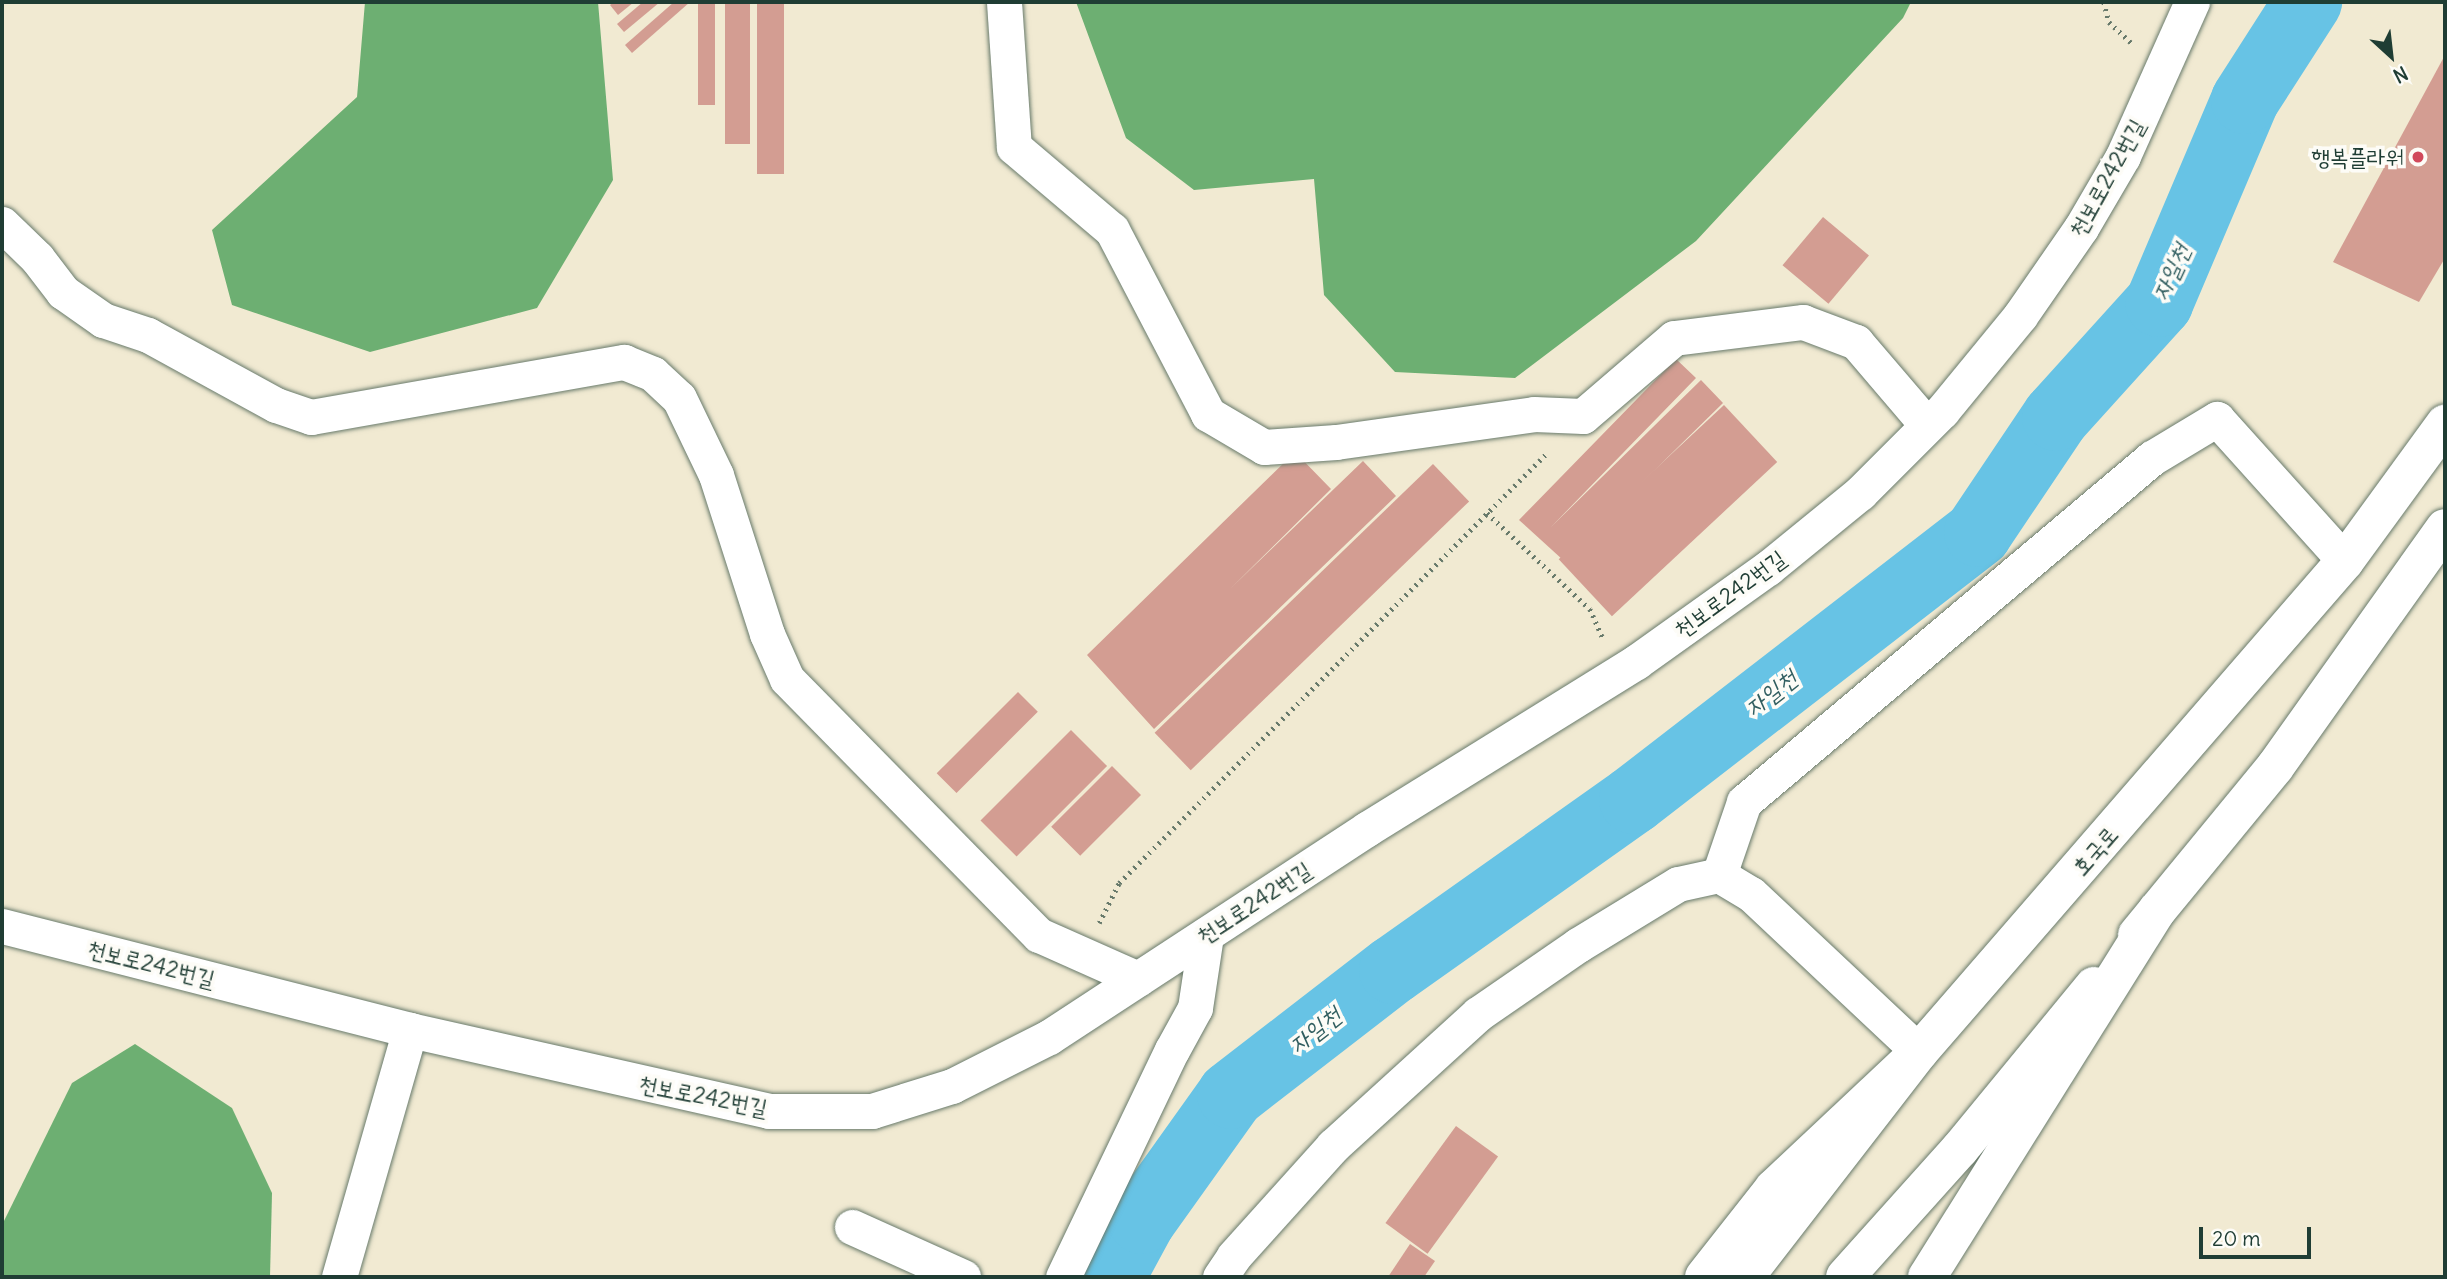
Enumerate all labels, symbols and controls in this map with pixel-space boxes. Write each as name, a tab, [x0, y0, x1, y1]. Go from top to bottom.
north arrow	[2356, 21, 2426, 91]
text: N	[2389, 61, 2412, 88]
street label: 천보로242번길	[2063, 114, 2151, 242]
place label: 행복플라워	[2311, 143, 2404, 171]
marker: 행복플라워	[2410, 149, 2426, 165]
water label: 자일천	[2146, 240, 2196, 304]
street label: 천보로242번길	[1669, 544, 1791, 644]
water label: 자일천	[1739, 664, 1803, 722]
street label: 호국로	[2066, 821, 2124, 881]
street label: 천보로242번길	[1192, 856, 1316, 950]
street label: 천보로242번길	[84, 935, 218, 993]
water label: 자일천	[1283, 1001, 1347, 1059]
street label: 천보로242번길	[636, 1070, 770, 1122]
scale bar	[2202, 1212, 2314, 1256]
text: 20 m	[2212, 1225, 2261, 1252]

